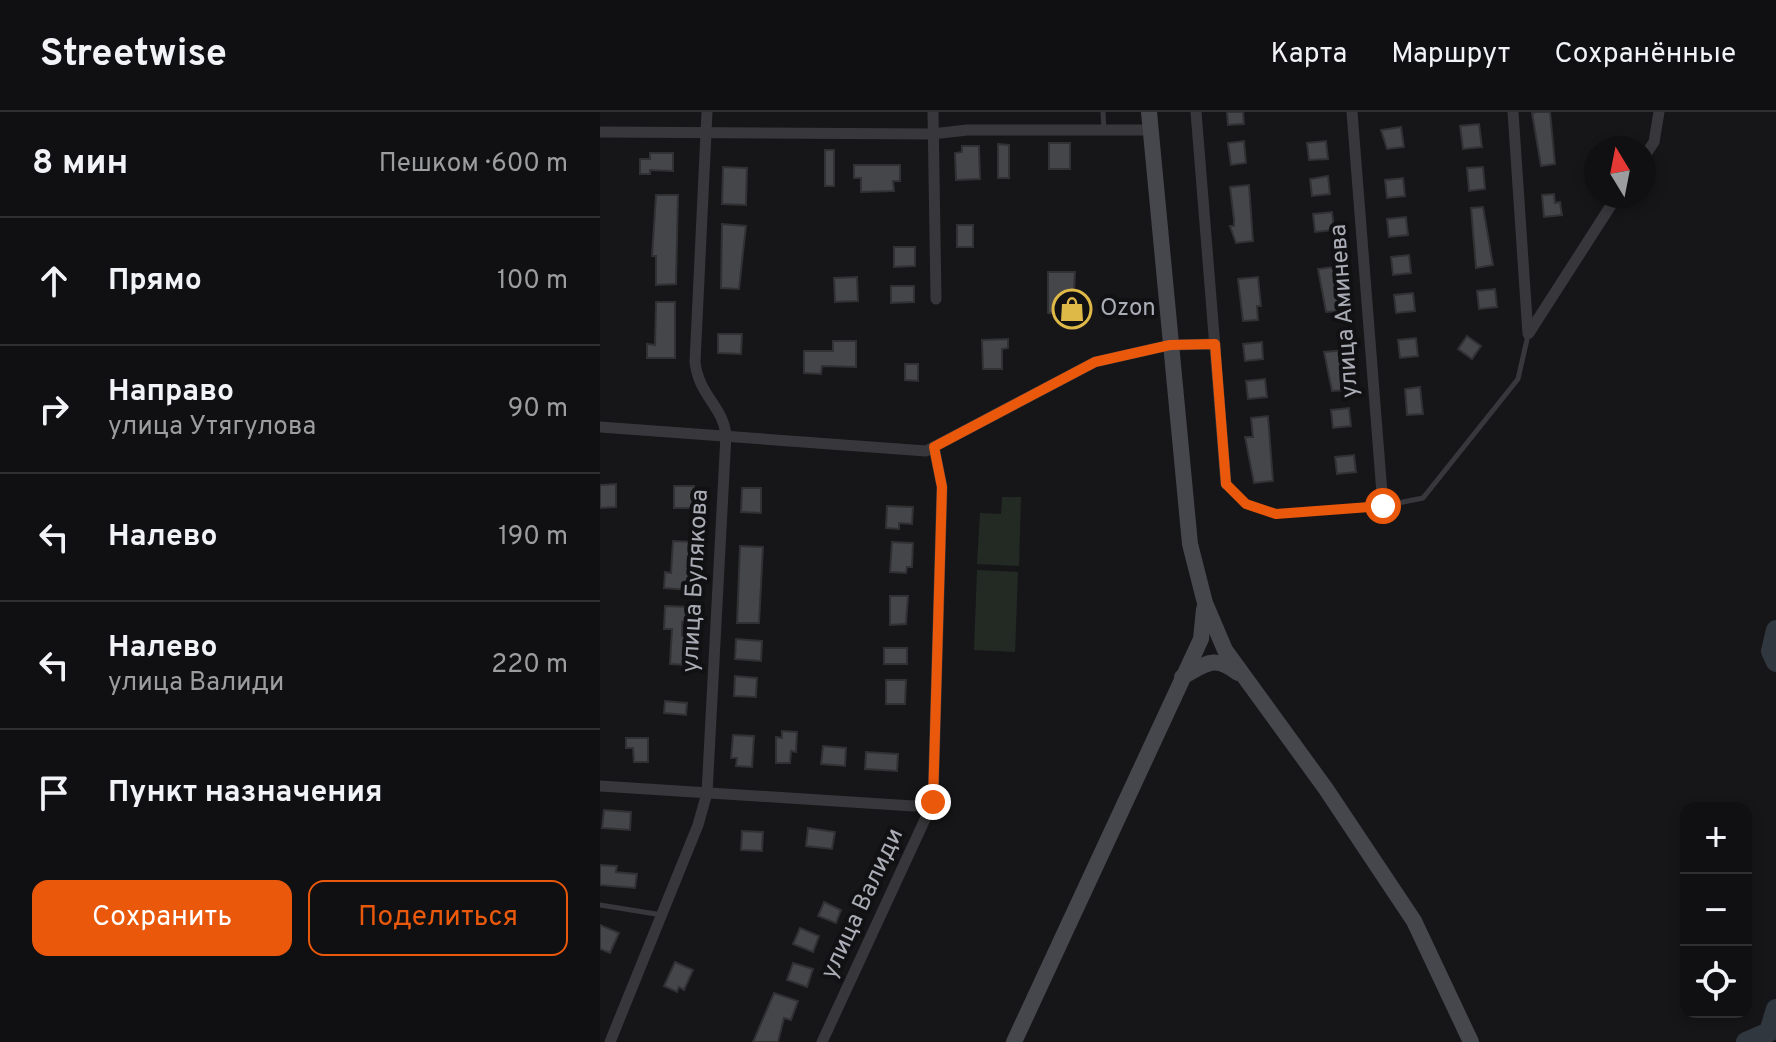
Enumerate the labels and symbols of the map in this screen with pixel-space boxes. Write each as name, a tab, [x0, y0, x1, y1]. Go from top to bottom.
north arrow	[1584, 136, 1656, 208]
street label: улица Аминева	[1324, 223, 1366, 399]
shop icon: Ozon	[1051, 288, 1093, 330]
place label: Ozon	[1100, 294, 1156, 324]
route start	[1365, 488, 1401, 524]
street label: улица Булякова	[676, 489, 716, 673]
route end	[915, 784, 951, 820]
street label: улица Валиди	[815, 824, 911, 984]

